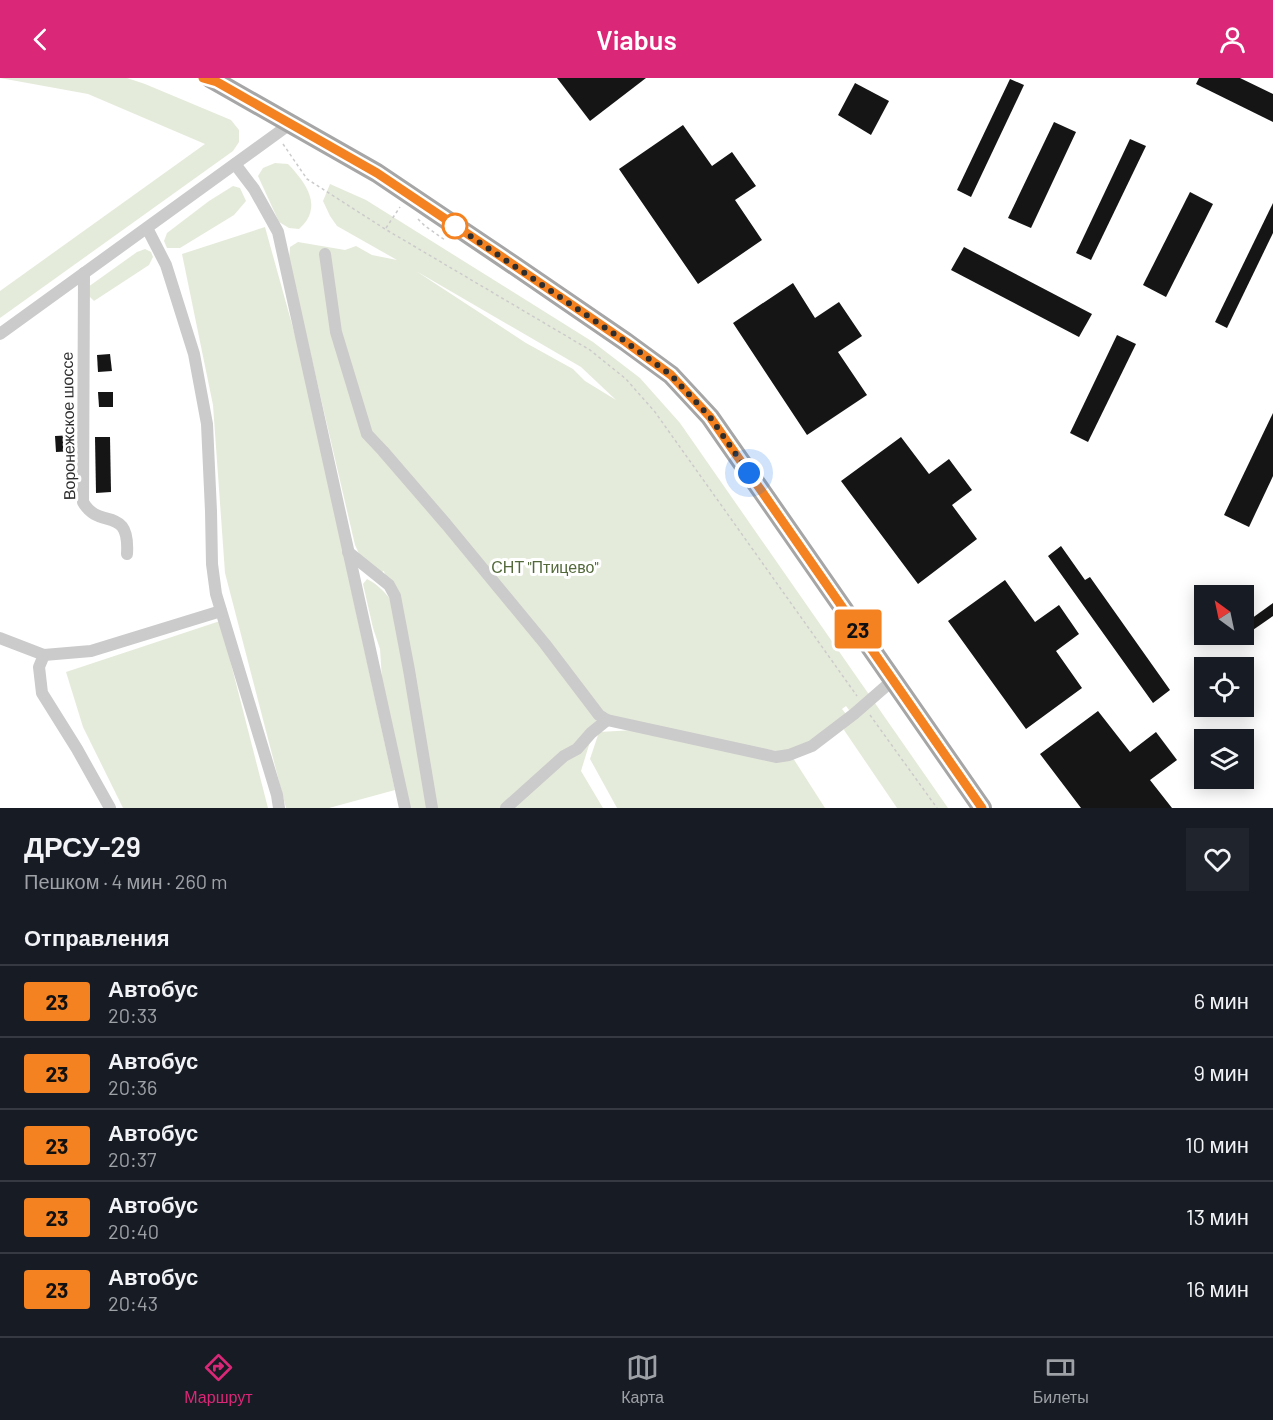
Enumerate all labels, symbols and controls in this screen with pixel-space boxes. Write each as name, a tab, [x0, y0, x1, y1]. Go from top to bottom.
icon: back	[24, 23, 57, 56]
text: Viabus	[596, 23, 677, 55]
icon: person	[1216, 23, 1249, 56]
unlabelled marker	[442, 213, 468, 239]
street label: Воронежское шоссе	[57, 352, 78, 500]
your location	[734, 458, 764, 488]
park label: СНТ "Птицево"	[491, 557, 599, 576]
north arrow	[1194, 585, 1254, 645]
map controls	[1194, 585, 1254, 789]
line badge: 23	[831, 610, 885, 648]
text: 23	[847, 617, 869, 642]
button: locate	[1194, 657, 1254, 717]
button: layers	[1194, 729, 1254, 789]
button: heart	[1186, 828, 1249, 891]
text: ДРСУ-29	[24, 829, 141, 863]
text: Пешком · 4 мин · 260 m	[24, 869, 228, 893]
text: Отправления	[24, 924, 170, 950]
text: Автобус	[108, 975, 198, 1001]
text: 6 мин	[1194, 987, 1249, 1013]
text: 23	[46, 989, 68, 1014]
text: 20:33	[108, 1003, 157, 1027]
text: Автобус	[108, 1047, 198, 1073]
text: 9 мин	[1194, 1059, 1249, 1085]
text: 23	[46, 1061, 68, 1086]
text: 20:36	[108, 1075, 157, 1099]
text: Автобус	[108, 1119, 198, 1145]
text: 10 мин	[1185, 1131, 1249, 1157]
text: 23	[46, 1133, 68, 1158]
text: 20:37	[108, 1147, 157, 1171]
text: Автобус	[108, 1191, 198, 1217]
text: 13 мин	[1186, 1203, 1249, 1229]
text: 23	[46, 1205, 68, 1230]
text: 20:40	[108, 1219, 159, 1243]
text: Автобус	[108, 1263, 198, 1289]
text: 16 мин	[1186, 1275, 1249, 1301]
text: 23	[46, 1277, 68, 1302]
text: 20:43	[108, 1291, 158, 1315]
tab: Маршрут	[184, 1351, 253, 1407]
tab: Карта	[621, 1351, 664, 1407]
tab: Билеты	[1033, 1351, 1089, 1407]

